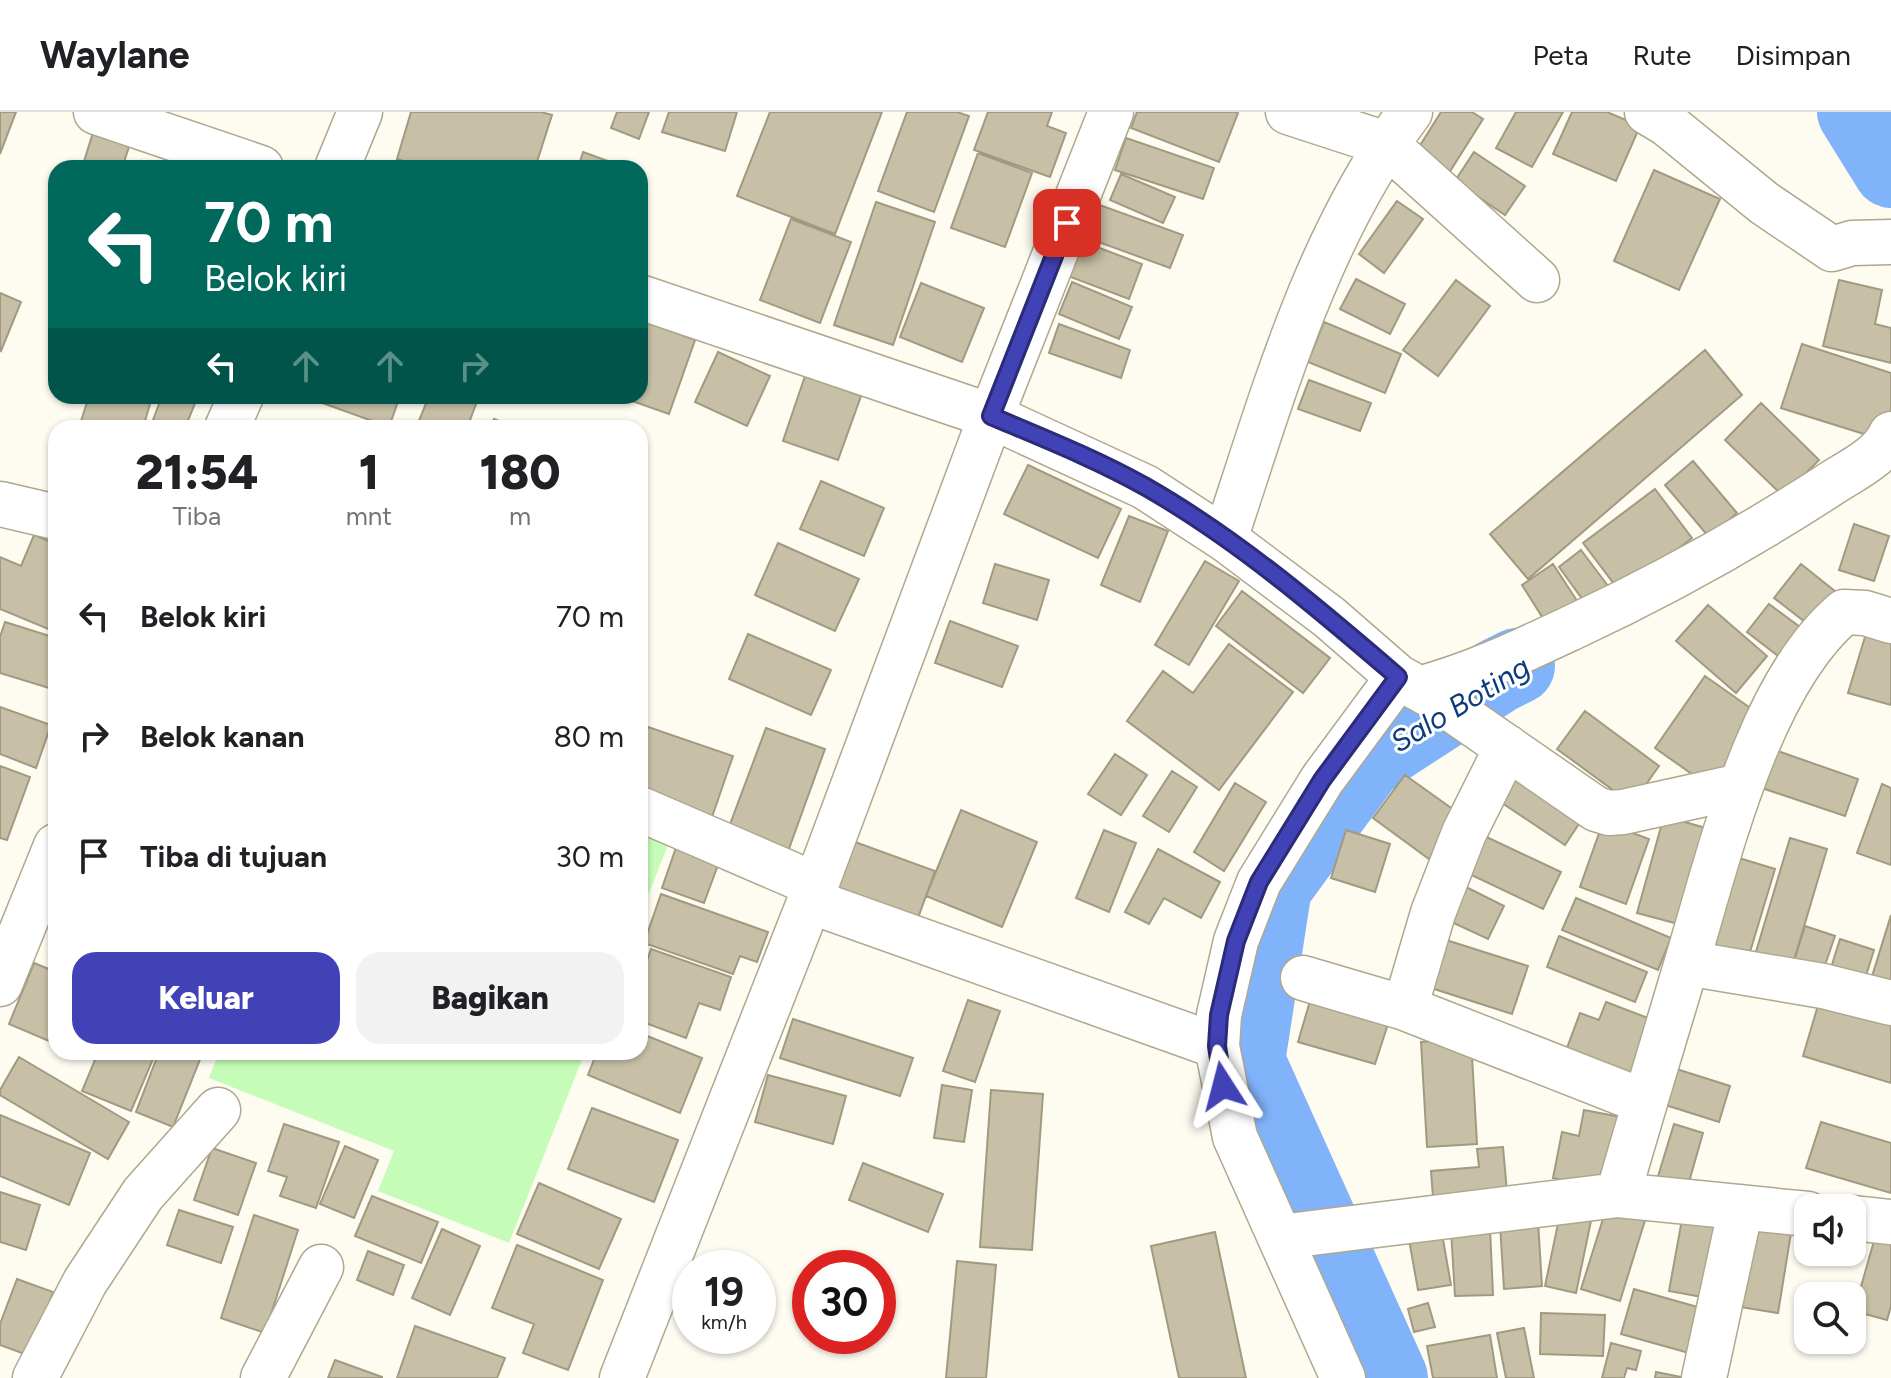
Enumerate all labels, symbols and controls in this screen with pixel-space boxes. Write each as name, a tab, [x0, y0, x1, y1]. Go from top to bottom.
text: Waylane	[40, 32, 190, 78]
text: Peta	[1532, 38, 1588, 72]
text: Rute	[1632, 38, 1691, 72]
text: Disimpan	[1735, 38, 1851, 72]
text: 70 m	[204, 189, 334, 256]
pin	[1033, 189, 1101, 257]
icon: left	[72, 192, 176, 296]
icon: arrive	[1045, 201, 1089, 245]
text: Belok kiri	[204, 257, 347, 300]
icon: left	[200, 344, 244, 388]
icon: ahead	[284, 344, 328, 388]
icon: ahead	[368, 344, 412, 388]
icon: right	[452, 344, 496, 388]
text: 21:54	[135, 443, 258, 501]
text: 1	[359, 443, 379, 501]
text: 180	[480, 443, 561, 501]
text: Tiba	[172, 500, 221, 532]
text: mnt	[346, 500, 392, 532]
text: m	[509, 500, 531, 532]
icon: left	[72, 594, 116, 638]
text: Belok kiri	[140, 598, 266, 635]
text: 70 m	[556, 598, 624, 635]
water label: Salo Boting	[1384, 648, 1536, 760]
icon: right	[72, 714, 116, 758]
text: Belok kanan	[140, 718, 305, 755]
text: 80 m	[553, 718, 624, 755]
icon: arrive	[72, 834, 116, 878]
text: Tiba di tujuan	[140, 838, 327, 875]
text: 30 m	[556, 838, 624, 875]
button: Keluar	[72, 952, 340, 1044]
button: Bagikan	[356, 952, 624, 1044]
position arrow	[1181, 1044, 1265, 1128]
map controls	[1794, 1194, 1866, 1354]
button: sound	[1794, 1194, 1866, 1266]
speed limit sign: 30	[792, 1250, 896, 1354]
text: 19	[704, 1268, 744, 1316]
button: search	[1794, 1282, 1866, 1354]
text: km/h	[701, 1310, 747, 1334]

